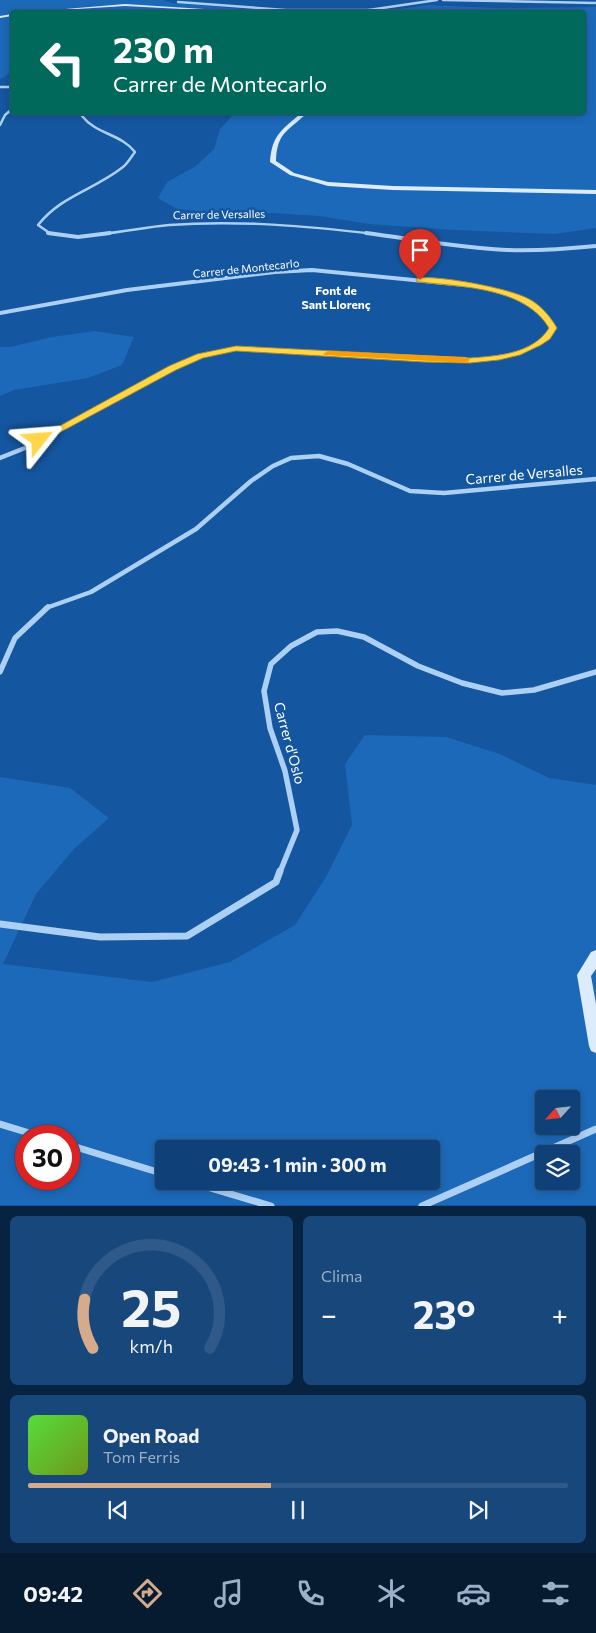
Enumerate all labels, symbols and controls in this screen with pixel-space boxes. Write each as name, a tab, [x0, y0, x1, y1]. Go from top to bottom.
text: 230 m	[113, 27, 214, 70]
icon: left	[30, 30, 95, 95]
text: Carrer de Montecarlo	[113, 70, 327, 97]
street label: Carrer de Versalles	[173, 207, 265, 221]
pin	[399, 229, 441, 280]
icon: arrive	[406, 236, 434, 264]
street label: Carrer de Montecarlo	[192, 256, 300, 280]
district label: Font de Sant Llorenç	[301, 283, 371, 311]
position arrow	[12, 413, 64, 465]
street label: Carrer de Versalles	[465, 460, 583, 488]
street label: Carrer d'Oslo	[271, 700, 309, 786]
north arrow	[535, 1090, 580, 1135]
map controls	[535, 1090, 580, 1190]
speed limit sign: 30	[15, 1125, 80, 1190]
button: layers	[535, 1145, 580, 1190]
text: 09:43 · 1 min · 300 m	[208, 1153, 387, 1176]
text: Clima	[321, 1266, 362, 1285]
text: 25	[122, 1274, 181, 1338]
text: 23°	[413, 1290, 476, 1337]
text: −	[321, 1297, 337, 1331]
text: +	[552, 1297, 568, 1331]
text: km/h	[130, 1335, 173, 1357]
text: Open Road	[103, 1424, 199, 1447]
text: Tom Ferris	[103, 1447, 180, 1466]
icon: previous	[104, 1496, 132, 1524]
icon: pause	[284, 1496, 312, 1524]
icon: next	[464, 1496, 492, 1524]
icon: directions	[130, 1576, 165, 1611]
icon: music	[211, 1576, 246, 1611]
icon: phone	[293, 1576, 328, 1611]
icon: climate	[374, 1576, 409, 1611]
icon: car	[456, 1576, 491, 1611]
icon: filters	[538, 1576, 573, 1611]
text: 09:42	[23, 1580, 83, 1607]

